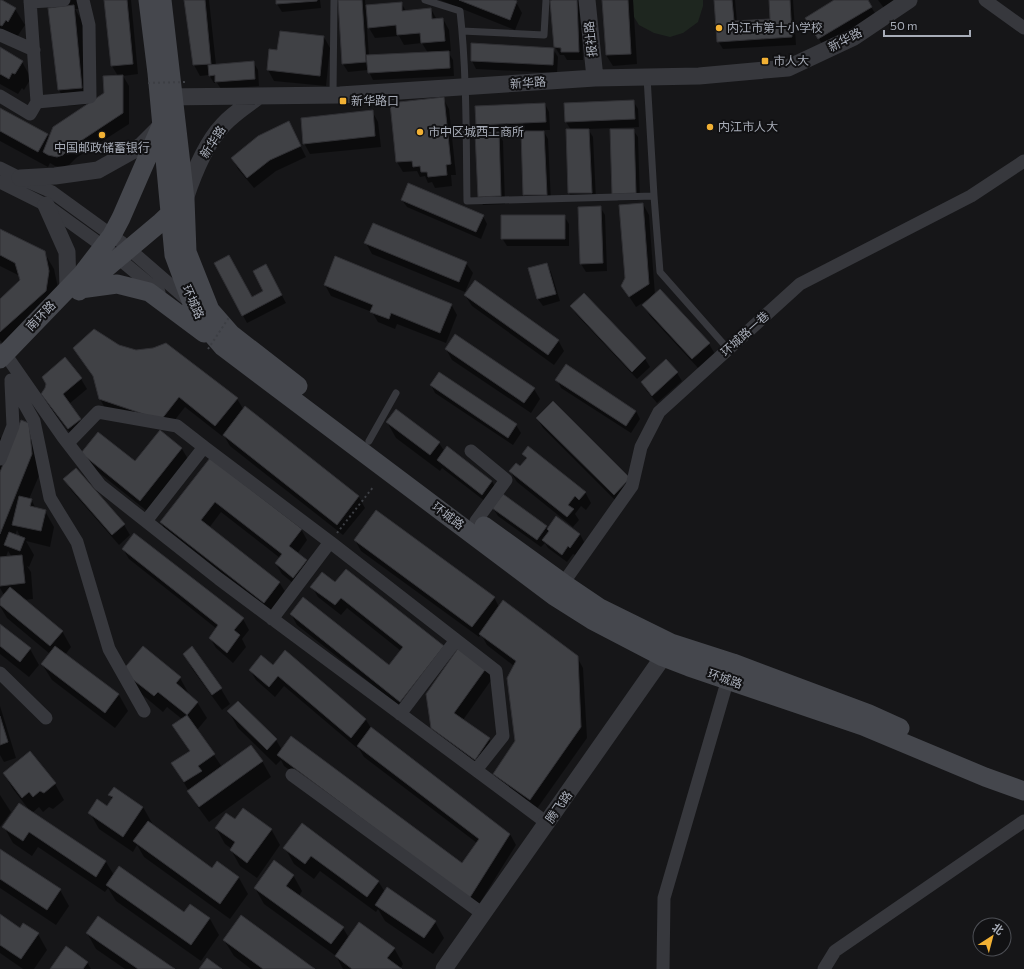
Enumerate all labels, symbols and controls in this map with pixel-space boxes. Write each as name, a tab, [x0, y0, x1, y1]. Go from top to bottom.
scale bar	[884, 12, 970, 38]
text: 50 m	[890, 18, 918, 32]
street label: 报社路	[581, 20, 599, 58]
place label: 内江市第十小学校	[727, 20, 823, 34]
marker: 内江市第十小学校	[714, 23, 724, 33]
street label: 新华路	[825, 24, 864, 54]
place label: 市人大	[773, 53, 809, 67]
marker: 市人大	[760, 56, 770, 66]
street label: 新华路	[509, 74, 546, 90]
place label: 新华路口	[351, 93, 399, 107]
marker: 新华路口	[338, 96, 348, 106]
place label: 内江市人大	[718, 119, 778, 133]
marker: 内江市人大	[705, 122, 715, 132]
street label: 新华路	[196, 123, 228, 160]
place label: 市中区城西工商所	[428, 124, 524, 138]
marker: 市中区城西工商所	[415, 127, 425, 137]
marker: 中国邮政储蓄银行	[97, 130, 107, 140]
place label: 中国邮政储蓄银行	[54, 140, 150, 154]
street label: 环城路	[180, 282, 208, 321]
street label: 南环路	[23, 297, 58, 333]
street label: 环城路一巷	[717, 308, 771, 359]
street label: 环城路	[430, 499, 467, 532]
street label: 环城路	[706, 666, 745, 691]
street label: 腾飞路	[542, 788, 574, 825]
north arrow	[972, 917, 1012, 957]
text: 北	[990, 920, 1006, 937]

